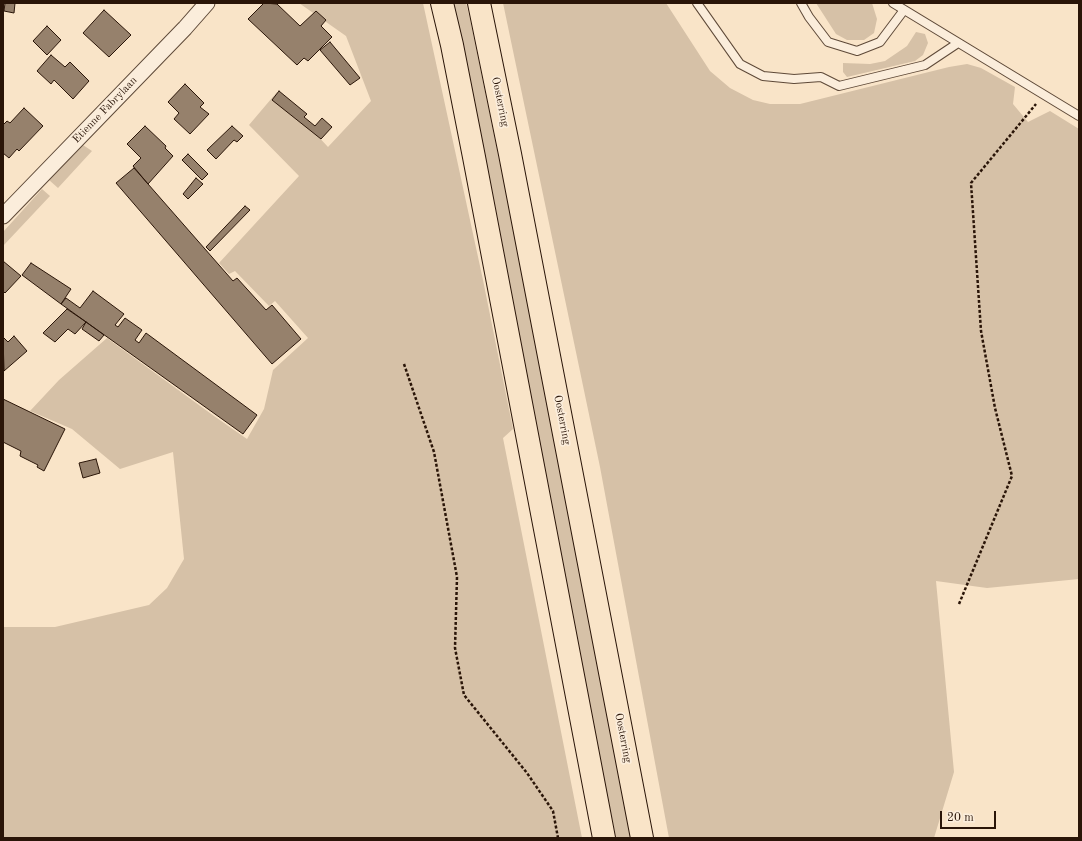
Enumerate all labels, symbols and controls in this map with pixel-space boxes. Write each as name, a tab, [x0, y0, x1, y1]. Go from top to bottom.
street label: Etienne Fabrylaan	[70, 74, 140, 146]
street label: Oosterring	[488, 76, 512, 128]
street label: Oosterring	[551, 394, 573, 446]
street label: Oosterring	[612, 712, 634, 764]
scale bar	[942, 803, 998, 829]
text: 20 m	[947, 812, 974, 824]

